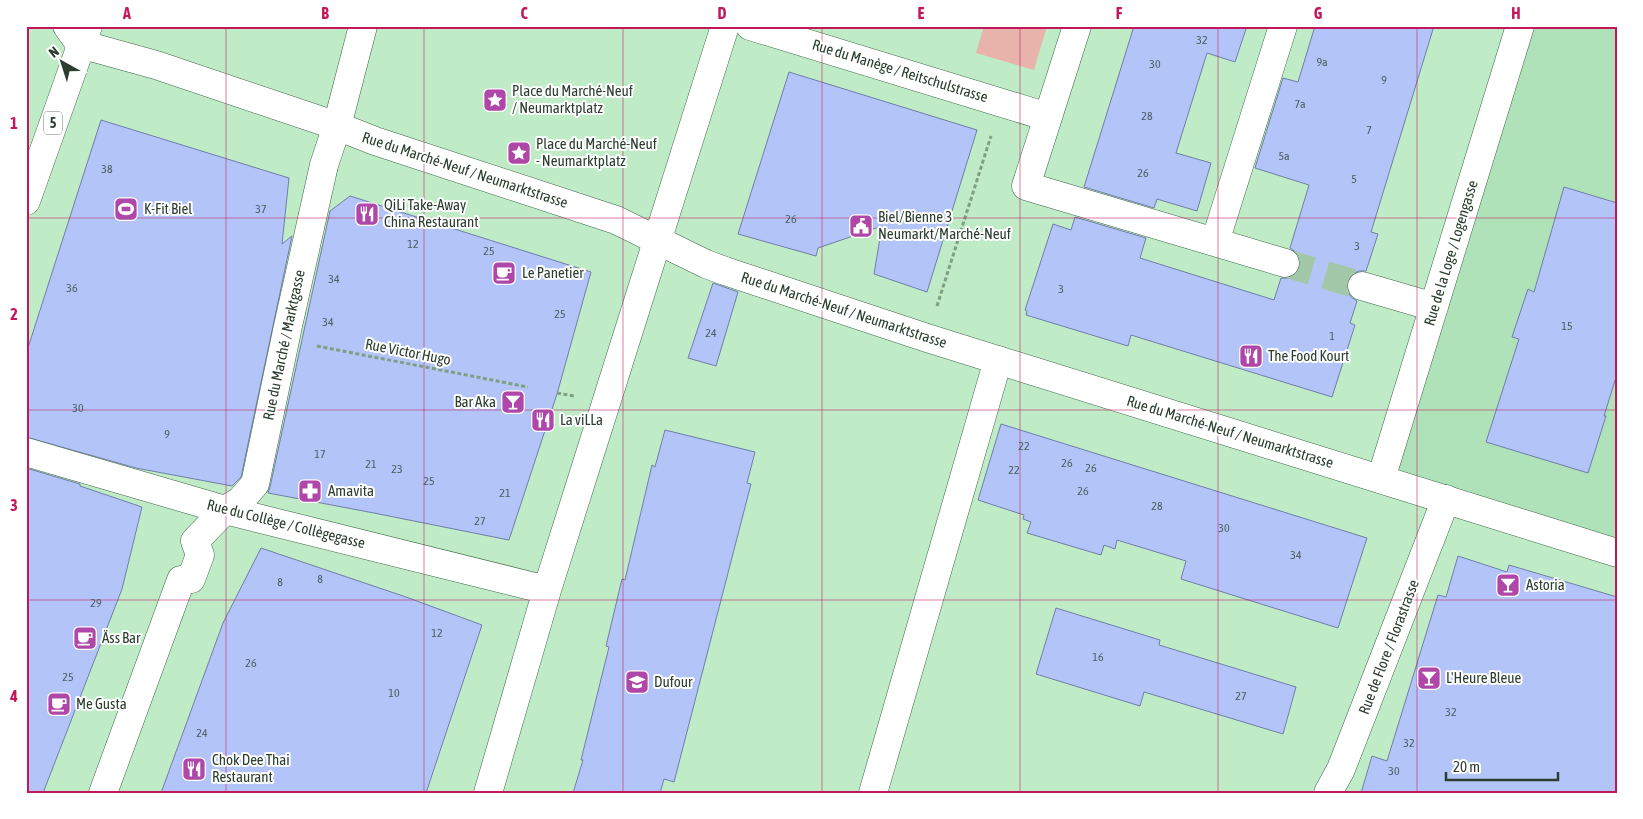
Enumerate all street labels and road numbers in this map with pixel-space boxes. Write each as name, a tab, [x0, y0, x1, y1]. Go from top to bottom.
street label: Rue du Manège / Reitschulstrasse	[810, 36, 990, 105]
road number: 5	[44, 112, 62, 134]
street label: Rue du Marché-Neuf / Neumarktstrasse	[360, 128, 570, 211]
street label: Rue de la Loge / Logengasse	[1420, 178, 1481, 328]
street label: Rue du Marché / Marktgasse	[259, 268, 308, 422]
street label: Rue du Marché-Neuf / Neumarktstrasse	[739, 268, 949, 351]
street label: Rue Victor Hugo	[364, 335, 452, 368]
street label: Rue du Marché-Neuf / Neumarktstrasse	[1125, 392, 1336, 471]
street label: Rue du Collège / Collègegasse	[205, 496, 367, 551]
street label: Rue de Flore / Florastrasse	[1355, 577, 1422, 717]

